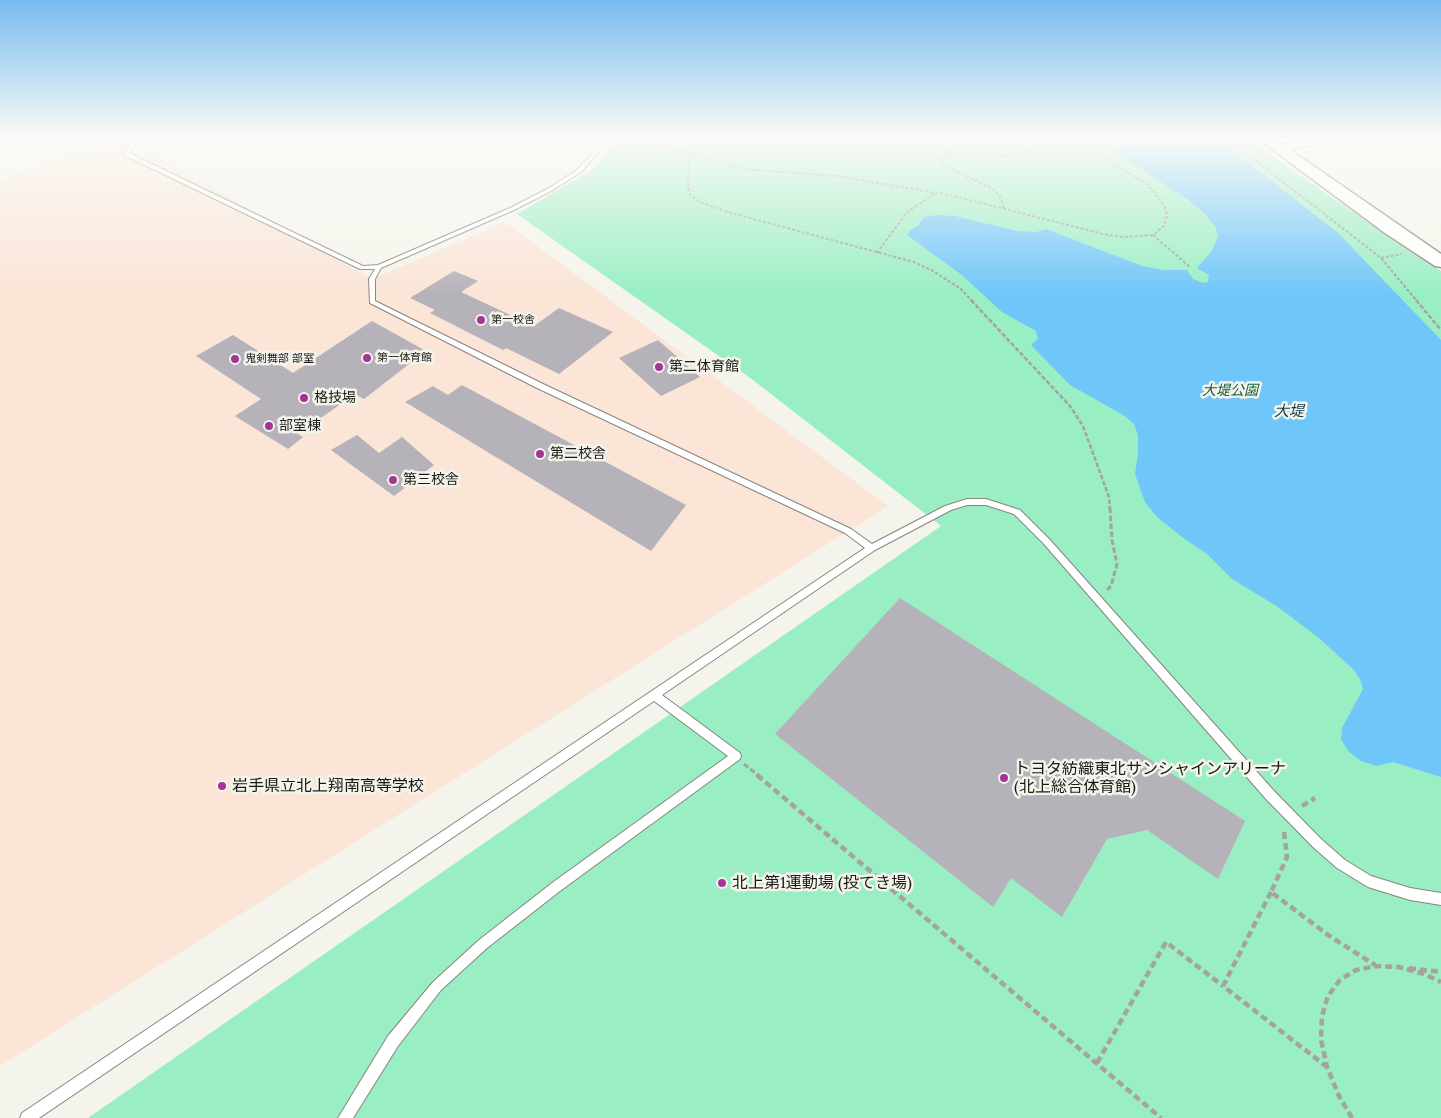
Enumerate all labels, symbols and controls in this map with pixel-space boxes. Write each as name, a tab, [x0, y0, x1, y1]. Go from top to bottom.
place label: 第一校舎	[491, 313, 535, 327]
marker: 第一校舎	[475, 314, 487, 326]
place label: 第一体育館	[377, 351, 432, 365]
place label: 鬼剣舞部 部室	[245, 352, 314, 366]
marker: 第一体育館	[361, 352, 373, 364]
marker: 鬼剣舞部 部室	[229, 353, 241, 365]
place label: 第二体育館	[669, 359, 739, 375]
marker: 第二体育館	[653, 361, 665, 373]
park label: 大堤公園	[1202, 383, 1258, 399]
place label: 格技場	[314, 390, 356, 406]
marker: 格技場	[298, 392, 310, 404]
water label: 大堤	[1274, 403, 1304, 421]
place label: 部室棟	[279, 418, 321, 434]
marker: 部室棟	[263, 420, 275, 432]
place label: 第二校舎	[550, 446, 606, 462]
marker: 第二校舎	[534, 448, 546, 460]
place label: 第三校舎	[403, 472, 459, 488]
marker: 第三校舎	[387, 474, 399, 486]
place label: トヨタ紡織東北サンシャインアリーナ (北上総合体育館)	[1014, 759, 1286, 797]
marker: トヨタ紡織東北サンシャインアリーナ (北上総合体育館)	[998, 772, 1010, 784]
place label: 岩手県立北上翔南高等学校	[232, 776, 424, 796]
marker: 岩手県立北上翔南高等学校	[216, 780, 228, 792]
place label: 北上第1運動場 (投てき場)	[732, 873, 912, 893]
marker: 北上第1運動場 (投てき場)	[716, 877, 728, 889]

